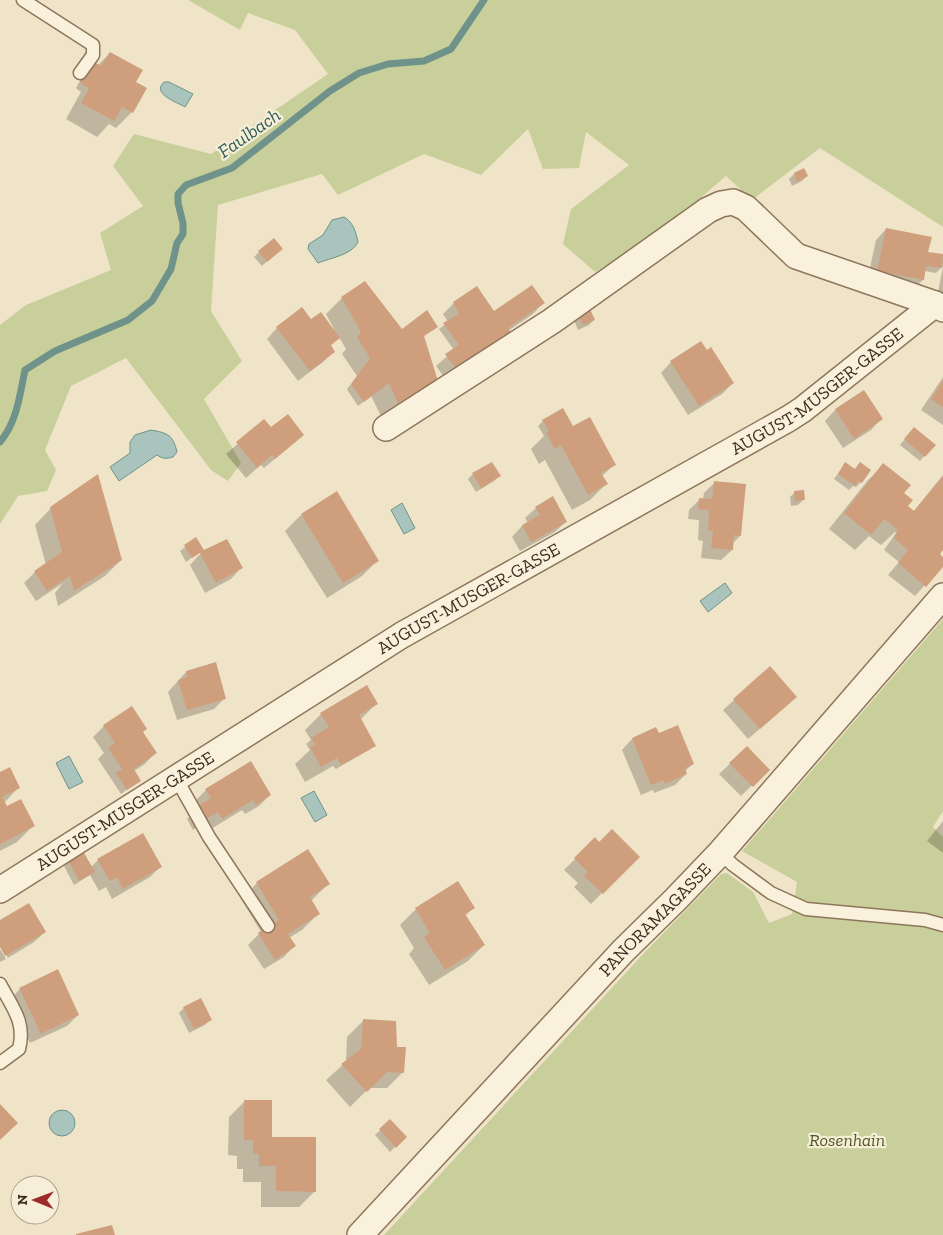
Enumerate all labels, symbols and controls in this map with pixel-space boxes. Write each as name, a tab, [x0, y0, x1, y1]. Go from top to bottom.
water label: Faulbach	[213, 103, 285, 163]
street label: AUGUST-MUSGER-GASSE	[727, 323, 908, 460]
street label: AUGUST-MUSGER-GASSE	[373, 538, 564, 659]
street label: AUGUST-MUSGER-GASSE	[32, 746, 218, 875]
street label: PANORAMAGASSE	[594, 858, 716, 981]
park label: Rosenhain	[809, 1129, 885, 1151]
north arrow	[10, 1175, 60, 1225]
text: N	[14, 1194, 31, 1205]

